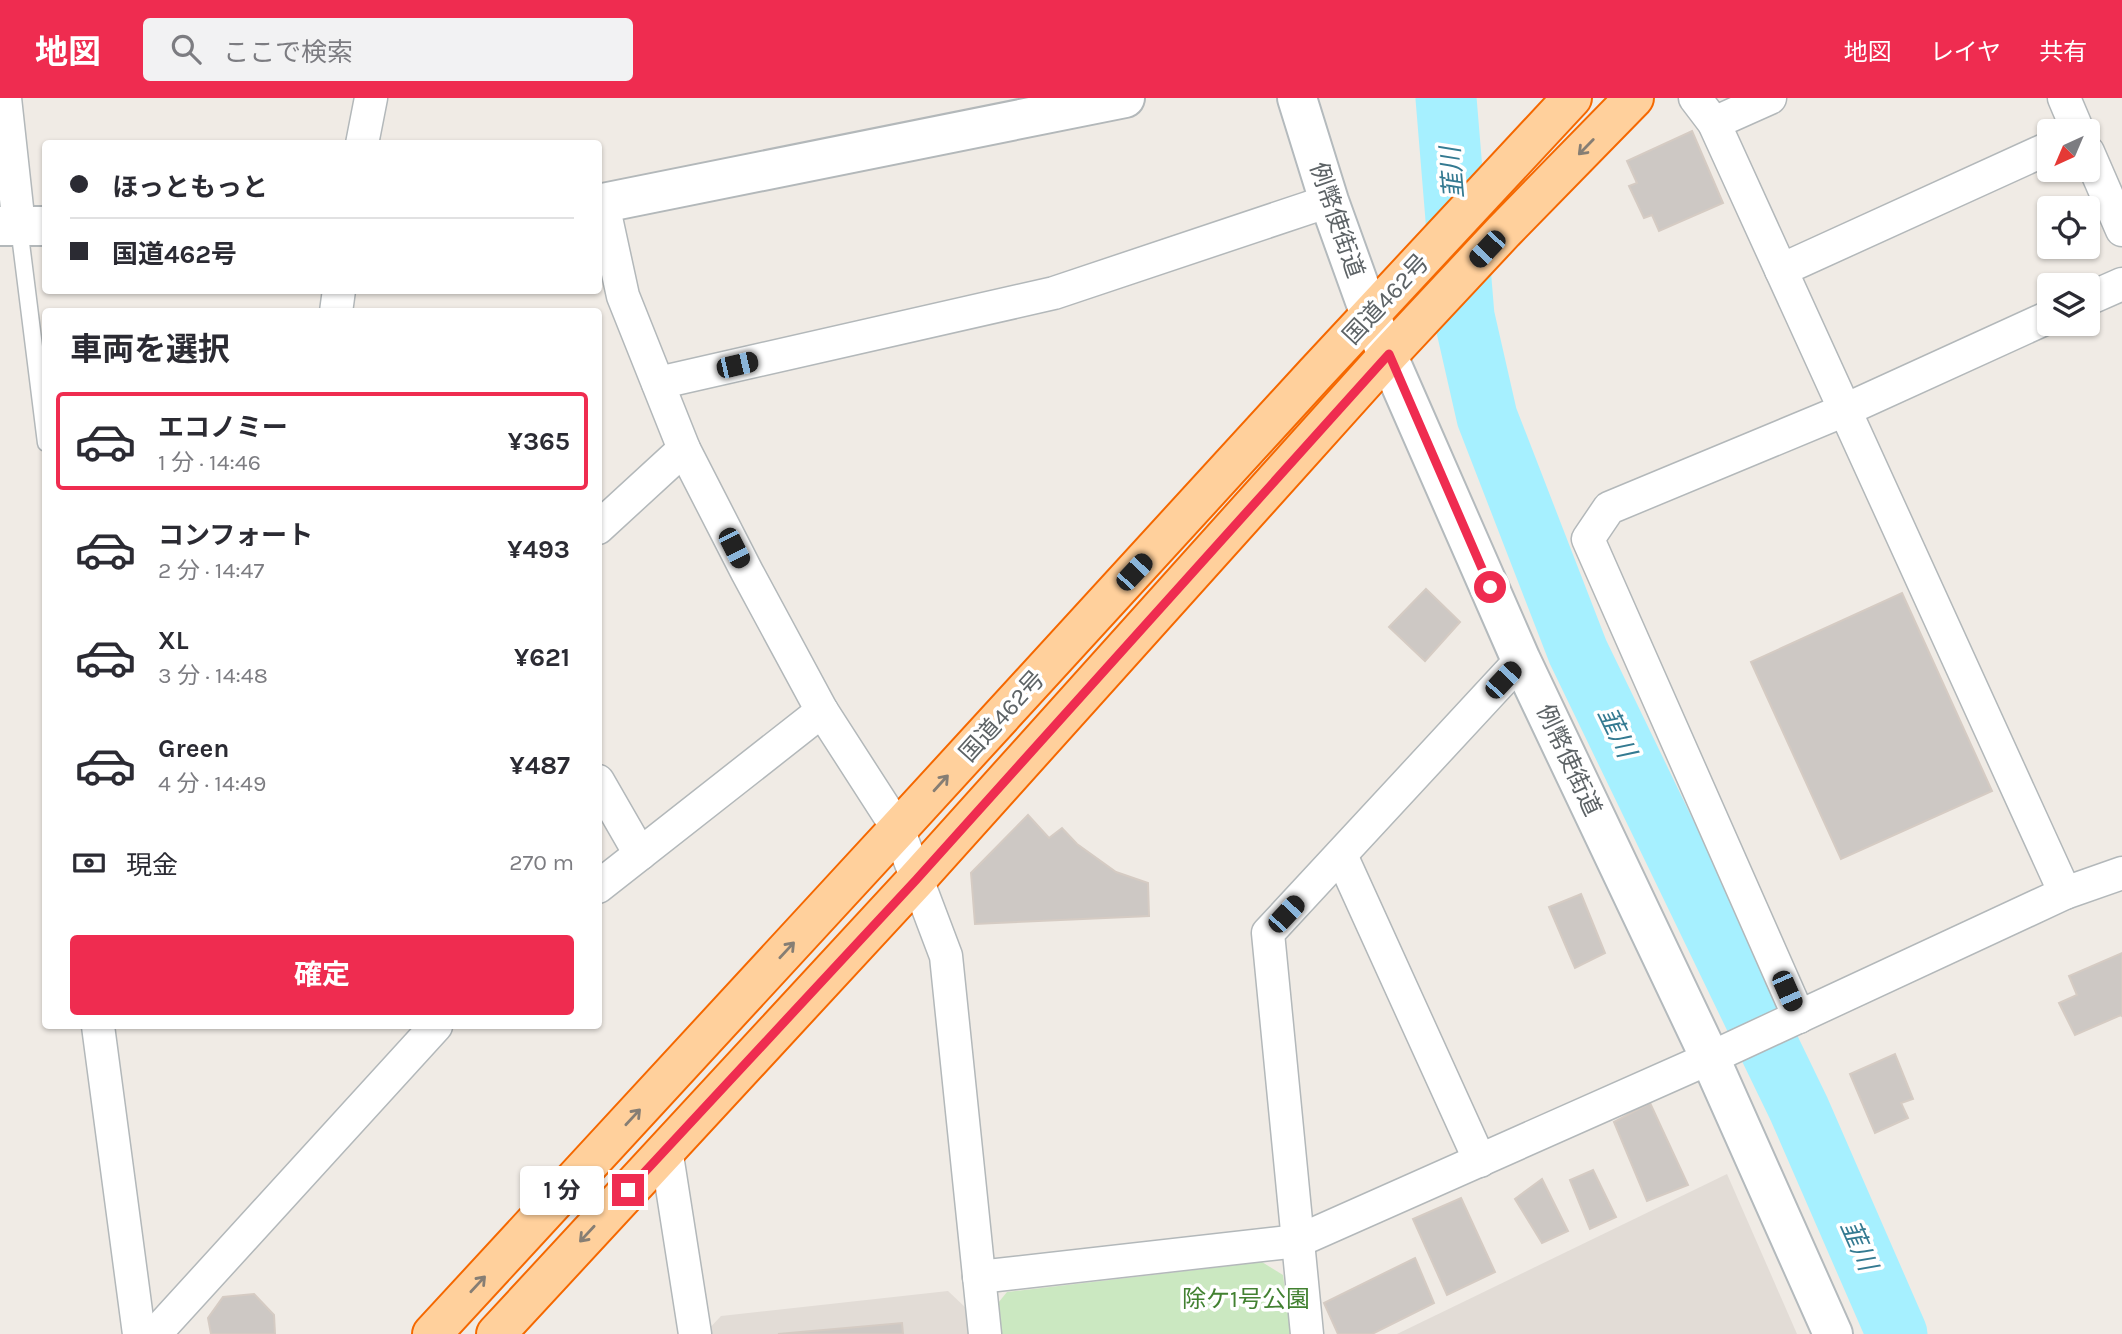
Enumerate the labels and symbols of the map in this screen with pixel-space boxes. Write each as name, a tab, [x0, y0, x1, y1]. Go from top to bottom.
north arrow	[2037, 119, 2100, 182]
one-way arrow	[1578, 138, 1595, 155]
water label: 韮川	[1435, 143, 1470, 200]
street label: 例幣使街道	[1304, 159, 1370, 281]
car	[1465, 226, 1510, 272]
street label: 国道462号	[1337, 248, 1435, 350]
car	[715, 350, 760, 380]
car	[716, 525, 753, 571]
car	[1112, 549, 1157, 595]
route start	[1474, 571, 1506, 603]
car	[1481, 657, 1526, 703]
street label: 国道462号	[954, 665, 1050, 767]
street label: 例幣使街道	[1531, 700, 1607, 820]
water label: 韮川	[1591, 702, 1643, 765]
one-way arrow	[933, 775, 950, 792]
car	[1264, 891, 1309, 937]
one-way arrow	[779, 941, 795, 959]
car	[1769, 968, 1806, 1014]
one-way arrow	[624, 1109, 641, 1126]
callout: 1 分	[520, 1166, 604, 1214]
route end	[612, 1174, 644, 1206]
water label: 韮川	[1834, 1215, 1884, 1278]
one-way arrow	[579, 1225, 596, 1242]
one-way arrow	[470, 1276, 487, 1293]
park label: 除ケ1号公園	[1182, 1285, 1310, 1313]

